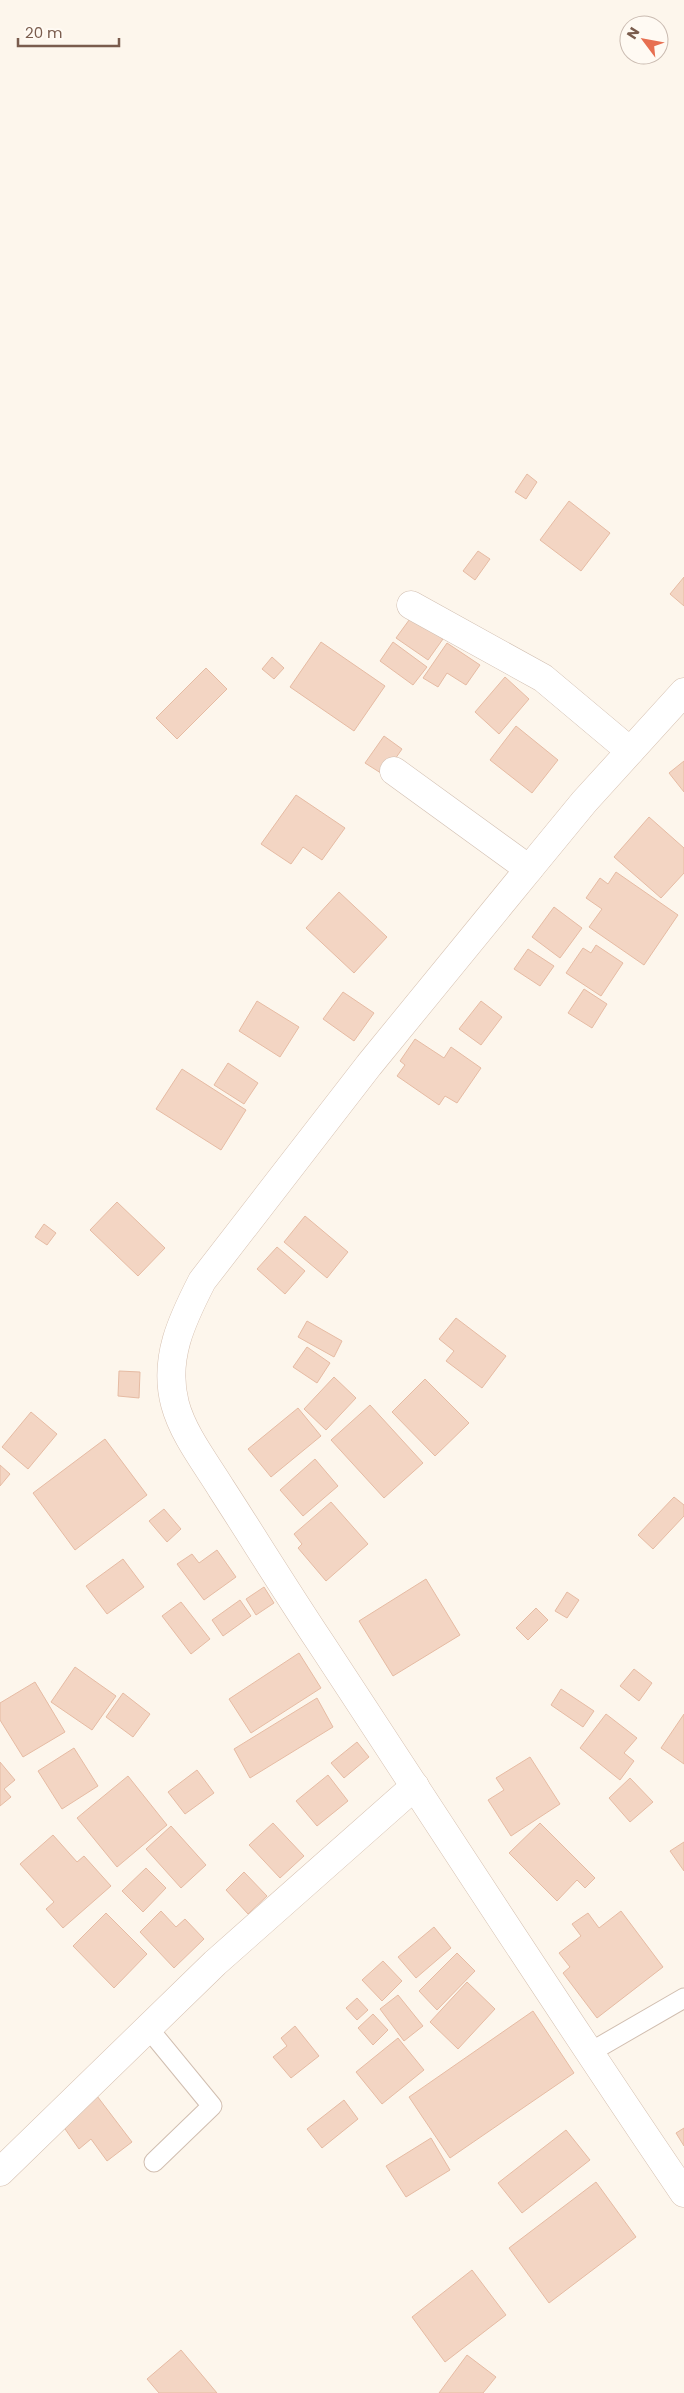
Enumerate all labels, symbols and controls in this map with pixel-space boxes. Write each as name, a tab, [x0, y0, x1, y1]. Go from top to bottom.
scale bar	[18, 15, 119, 47]
north arrow	[619, 15, 669, 65]
text: 20 m	[25, 22, 63, 43]
text: N	[622, 23, 644, 43]

